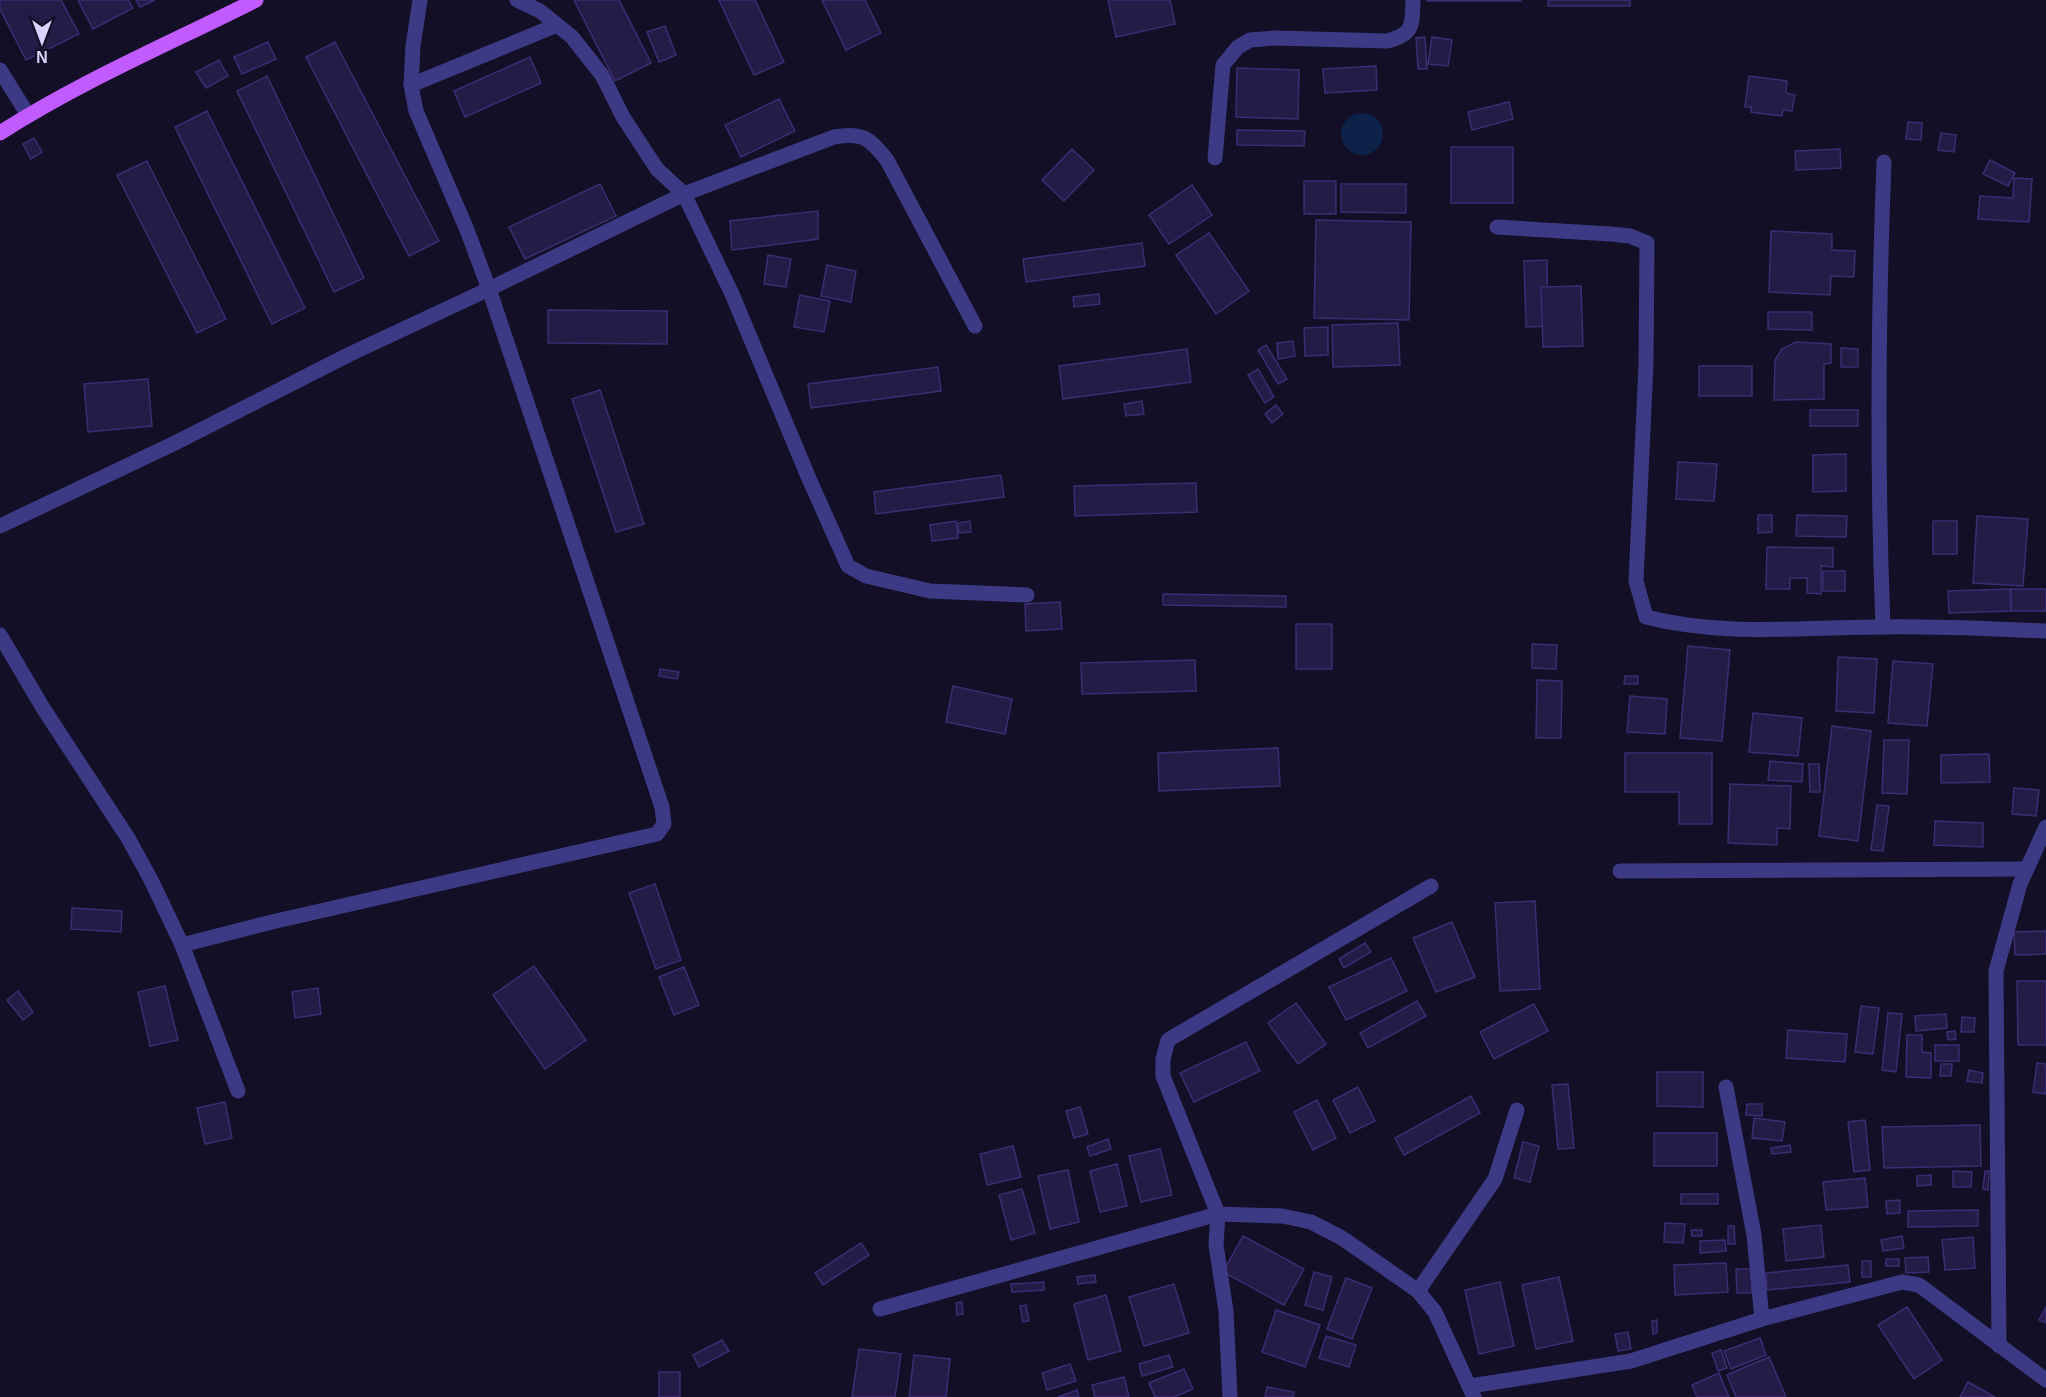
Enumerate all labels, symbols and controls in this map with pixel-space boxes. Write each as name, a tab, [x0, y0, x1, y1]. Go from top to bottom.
north arrow	[12, 12, 72, 72]
text: N	[36, 48, 48, 65]

